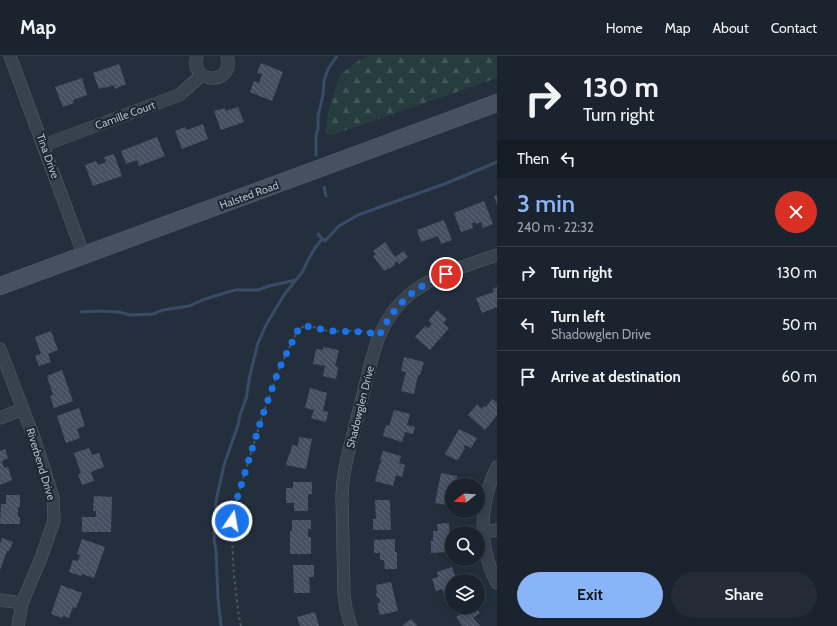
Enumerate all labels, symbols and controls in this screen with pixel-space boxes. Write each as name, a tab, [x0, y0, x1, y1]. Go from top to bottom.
text: Map	[20, 16, 56, 39]
text: Home	[606, 19, 643, 37]
text: Map	[665, 19, 690, 37]
text: About	[712, 19, 749, 37]
text: Contact	[771, 19, 817, 37]
text: 130 m	[583, 70, 659, 104]
icon: right	[517, 72, 569, 124]
street label: Camille Court	[93, 98, 157, 132]
text: Turn right	[583, 104, 654, 126]
street label: Tina Drive	[33, 132, 63, 181]
icon: left	[557, 148, 579, 170]
text: Then	[517, 150, 549, 168]
street label: Halsted Road	[218, 178, 280, 212]
text: 3 min	[517, 189, 575, 218]
button: close	[775, 191, 817, 233]
text: 240 m · 22:32	[517, 219, 594, 235]
pin	[429, 257, 463, 291]
icon: right	[517, 262, 539, 284]
icon: arrive	[435, 263, 457, 285]
text: Turn right	[551, 264, 612, 282]
text: 130 m	[777, 264, 817, 282]
text: Turn left	[551, 308, 605, 326]
icon: left	[517, 314, 539, 336]
text: 50 m	[782, 316, 817, 334]
text: Shadowglen Drive	[551, 326, 651, 342]
street label: Shadowglen Drive	[343, 364, 377, 450]
icon: arrive	[517, 366, 539, 388]
text: Arrive at destination	[551, 368, 681, 386]
text: 60 m	[781, 368, 817, 386]
street label: Riverbend Drive	[23, 426, 59, 502]
north arrow	[445, 478, 485, 518]
map controls	[445, 478, 485, 614]
position arrow	[211, 500, 253, 542]
button: search	[445, 526, 485, 566]
button: Exit	[517, 572, 663, 618]
button: Share	[671, 572, 817, 618]
button: layers	[445, 574, 485, 614]

